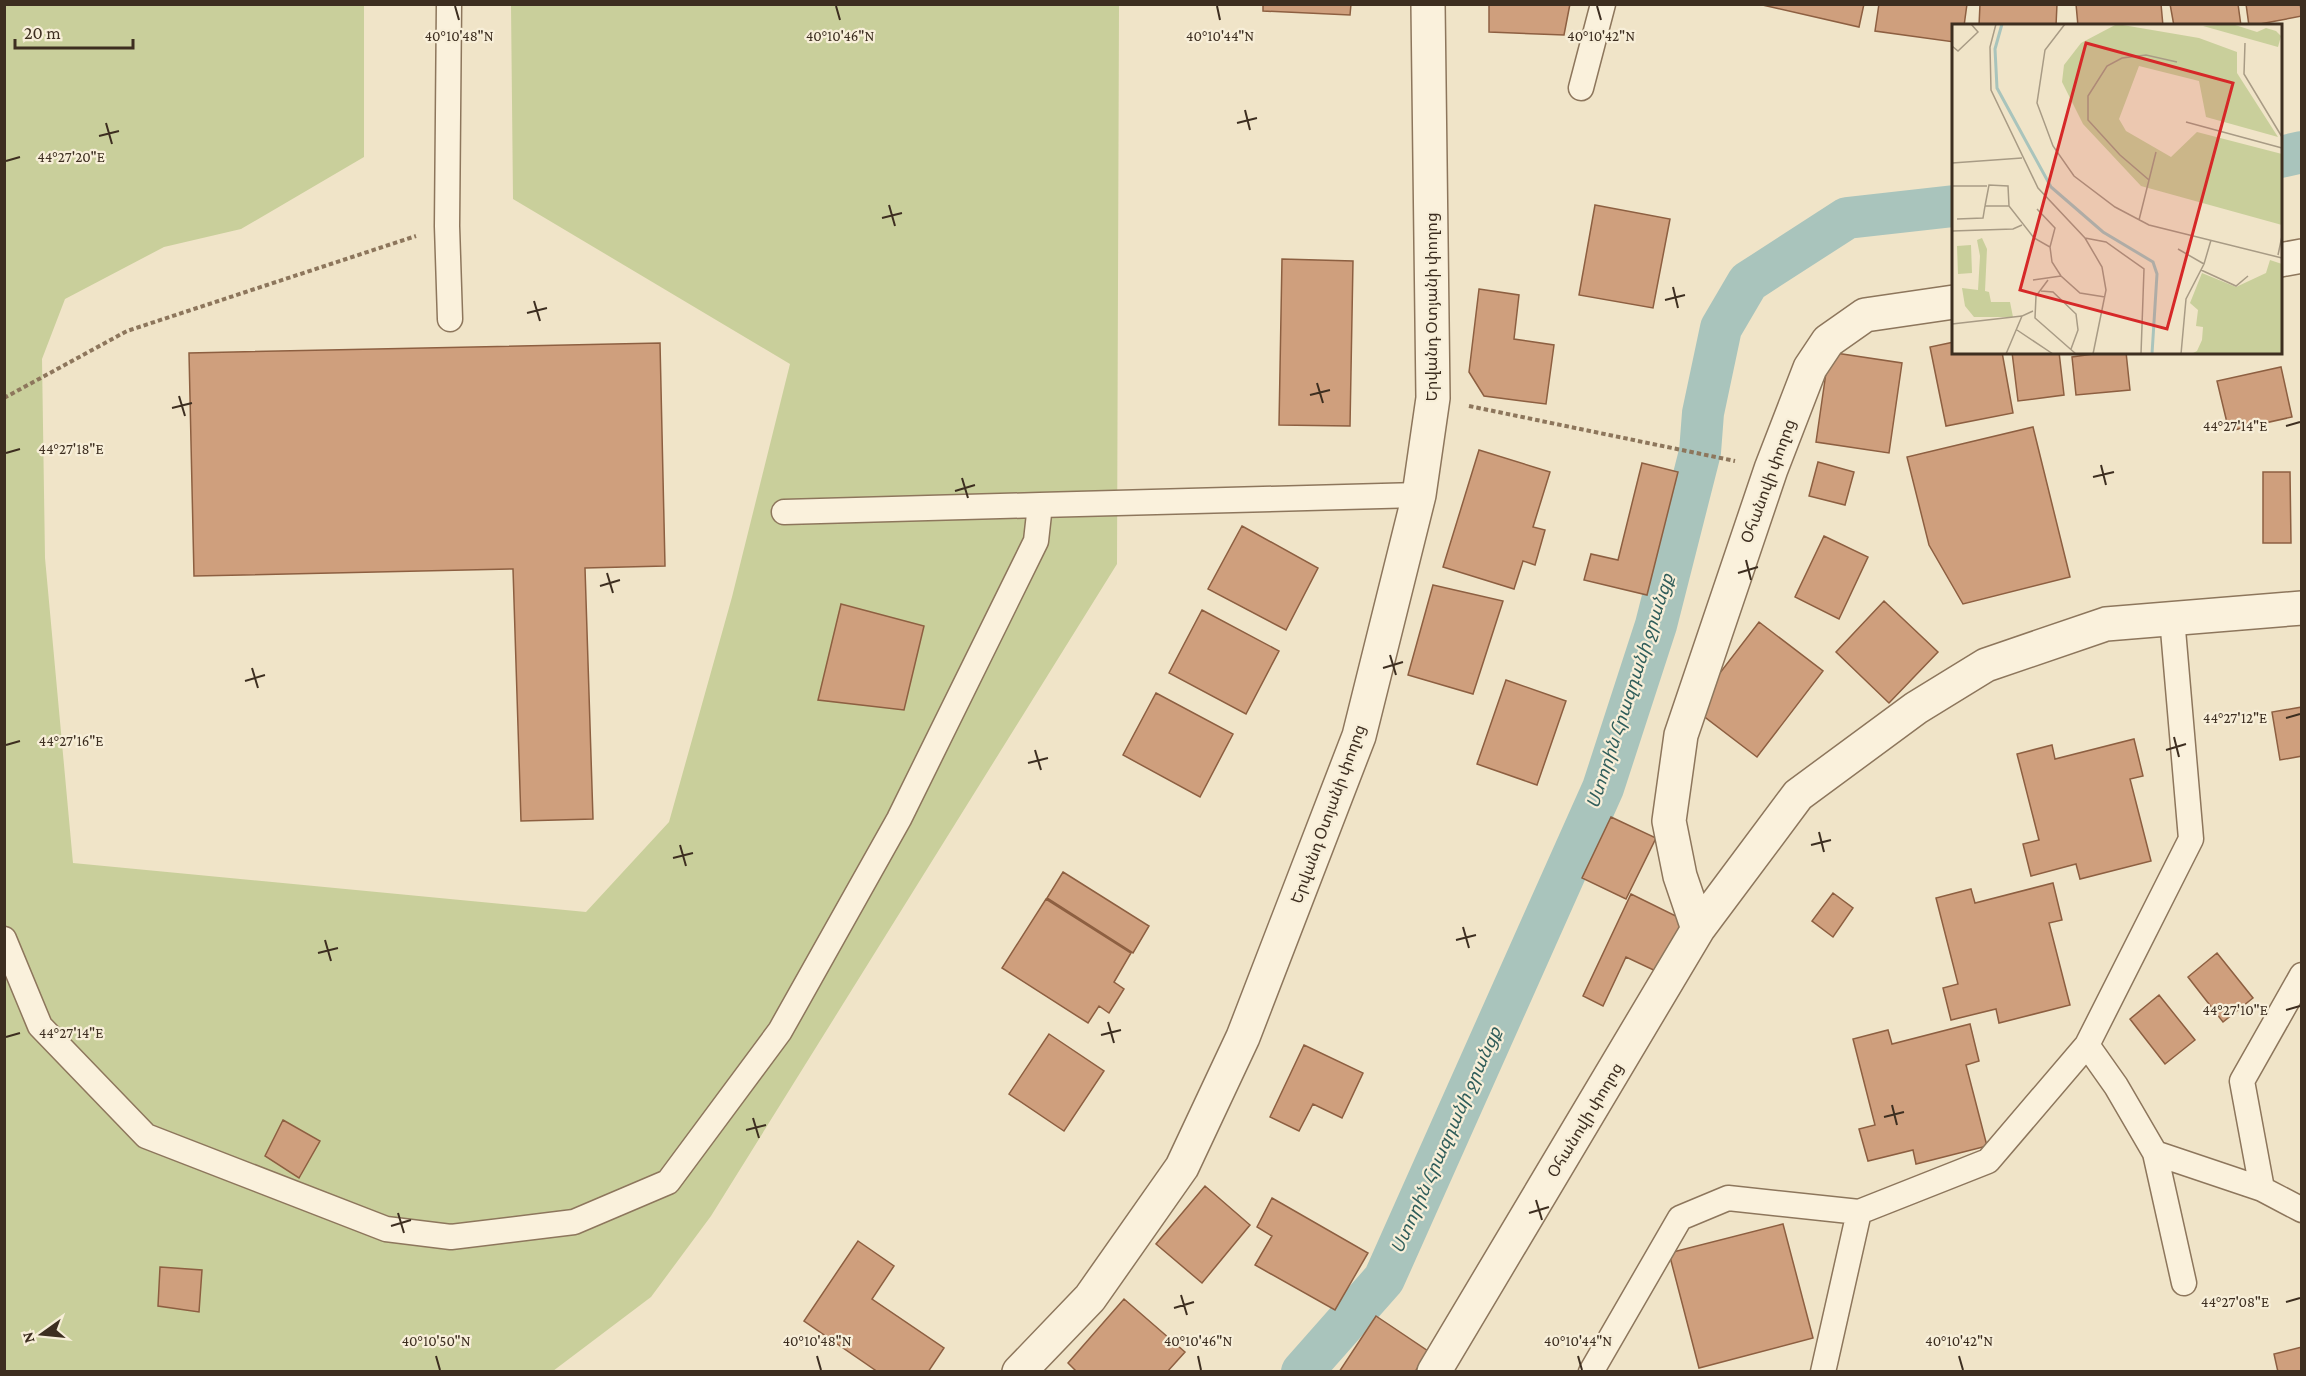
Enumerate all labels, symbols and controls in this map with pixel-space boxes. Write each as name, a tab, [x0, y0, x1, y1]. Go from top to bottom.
scale bar	[15, 12, 134, 50]
text: 20 m	[24, 23, 61, 43]
inset map	[1952, 24, 2282, 354]
text: 40°10'48"N	[424, 28, 494, 44]
text: 40°10'46"N	[806, 28, 874, 44]
text: 40°10'44"N	[1186, 28, 1254, 44]
text: 40°10'42"N	[1567, 28, 1635, 44]
text: 44°27'20"E	[37, 149, 105, 165]
street label: Երվանդ Օտյանի փողոց	[1423, 213, 1441, 402]
street label: Օհանովի փողոց	[1738, 417, 1799, 546]
text: 44°27'14"E	[2203, 418, 2267, 434]
text: 44°27'18"E	[38, 441, 104, 457]
water label: Ստորին Հրազդանի ջրանցք	[1583, 570, 1679, 811]
text: 44°27'12"E	[2203, 710, 2267, 726]
street label: Երվանդ Օտյանի փողոց	[1288, 722, 1369, 906]
text: 44°27'16"E	[39, 733, 103, 749]
text: 44°27'10"E	[2202, 1002, 2268, 1018]
water label: Ստորին Հրազդանի ջրանցք	[1387, 1023, 1506, 1257]
text: 44°27'14"E	[39, 1025, 103, 1041]
street label: Օհանովի փողոց	[1544, 1060, 1627, 1181]
text: 44°27'08"E	[2201, 1294, 2269, 1310]
north arrow	[12, 1304, 72, 1364]
text: N	[18, 1330, 38, 1345]
text: 40°10'50"N	[401, 1333, 471, 1349]
text: 40°10'48"N	[782, 1333, 852, 1349]
text: 40°10'46"N	[1164, 1333, 1232, 1349]
text: 40°10'44"N	[1544, 1333, 1612, 1349]
text: 40°10'42"N	[1925, 1333, 1993, 1349]

